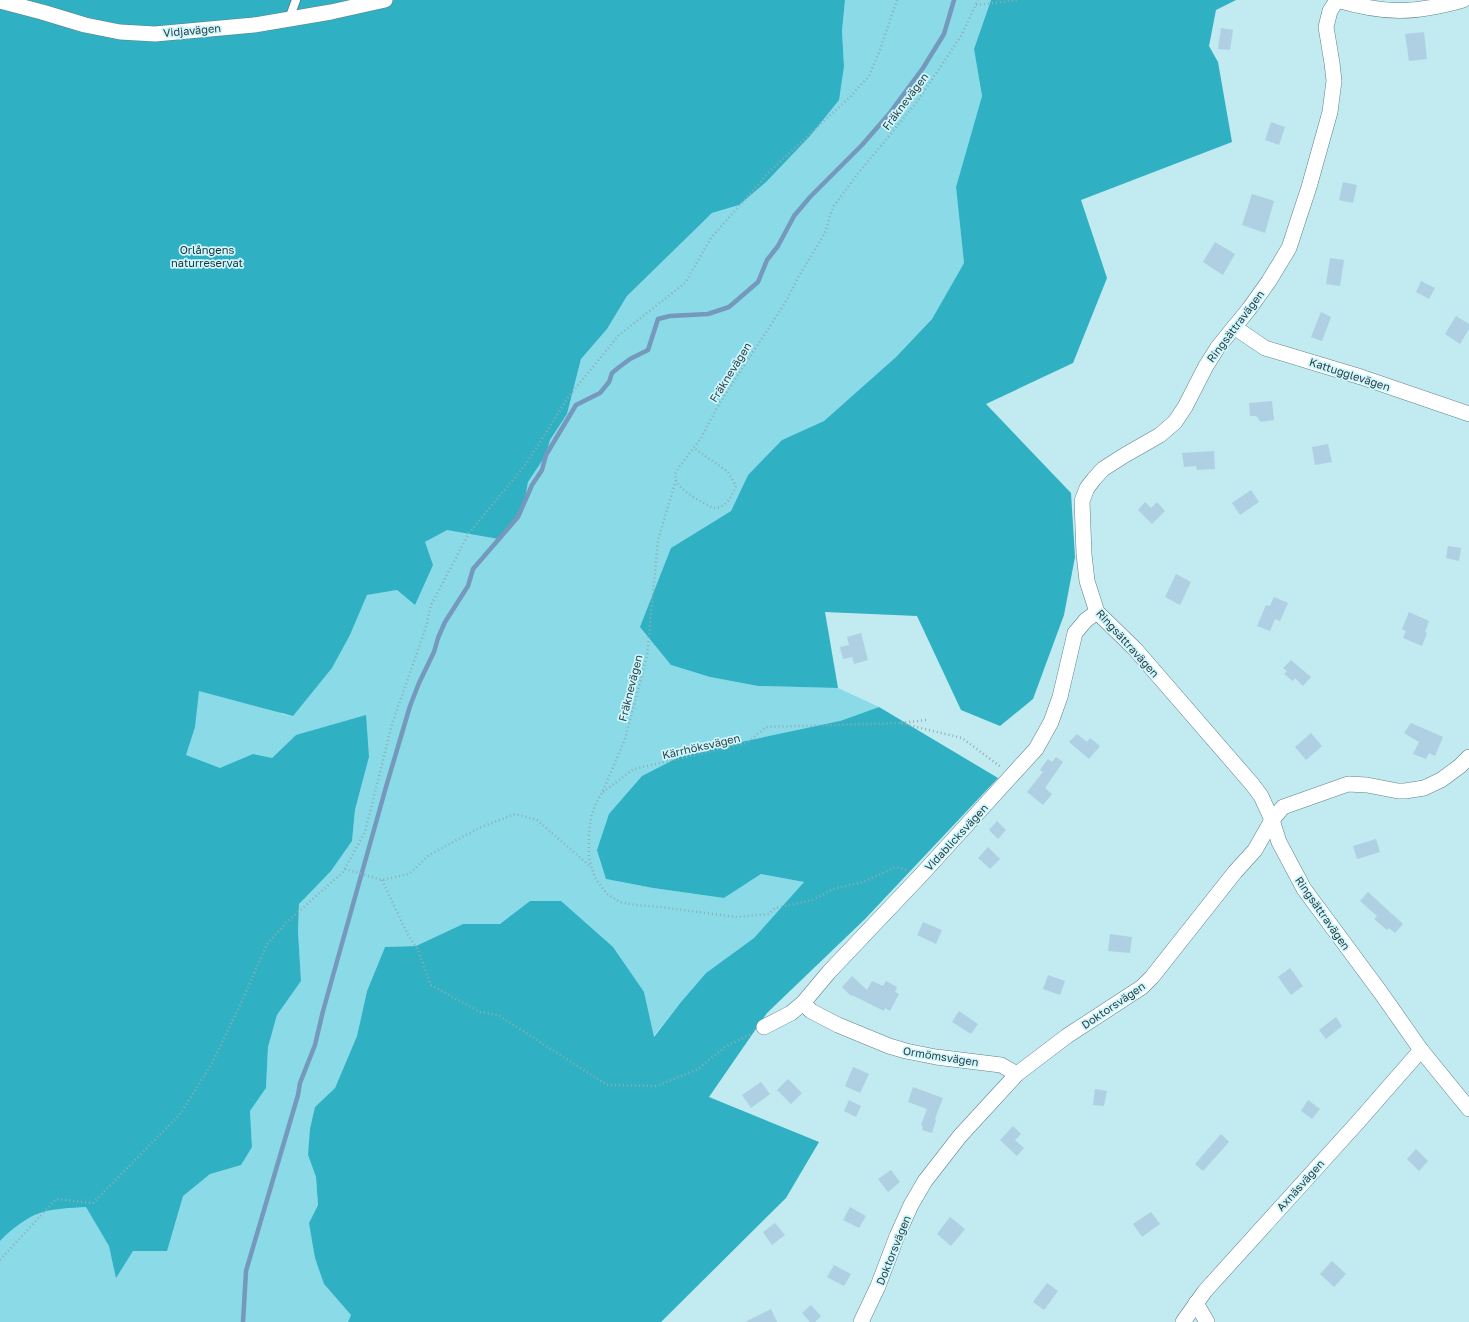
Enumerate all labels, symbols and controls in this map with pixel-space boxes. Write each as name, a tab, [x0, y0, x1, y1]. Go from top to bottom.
street label: Vidjavägen	[162, 21, 222, 39]
street label: Fräknevägen	[879, 70, 931, 132]
park label: Orlångens naturreservat	[171, 243, 243, 269]
street label: Ringsättravägen	[1204, 287, 1266, 365]
street label: Fräknevägen	[706, 340, 754, 404]
street label: Kattugglevägen	[1308, 355, 1392, 393]
street label: Ringsättravägen	[1094, 606, 1162, 680]
street label: Fräknevägen	[615, 653, 645, 723]
street label: Kärrhöksvägen	[661, 731, 741, 761]
street label: Vidablicksvägen	[922, 801, 990, 873]
street label: Ringsättravägen	[1293, 874, 1353, 952]
street label: Doktorsvägen	[1079, 979, 1147, 1031]
street label: Ormömsvägen	[902, 1044, 980, 1068]
street label: Axnäsvägen	[1274, 1157, 1326, 1213]
street label: Doktorsvägen	[873, 1213, 913, 1287]

